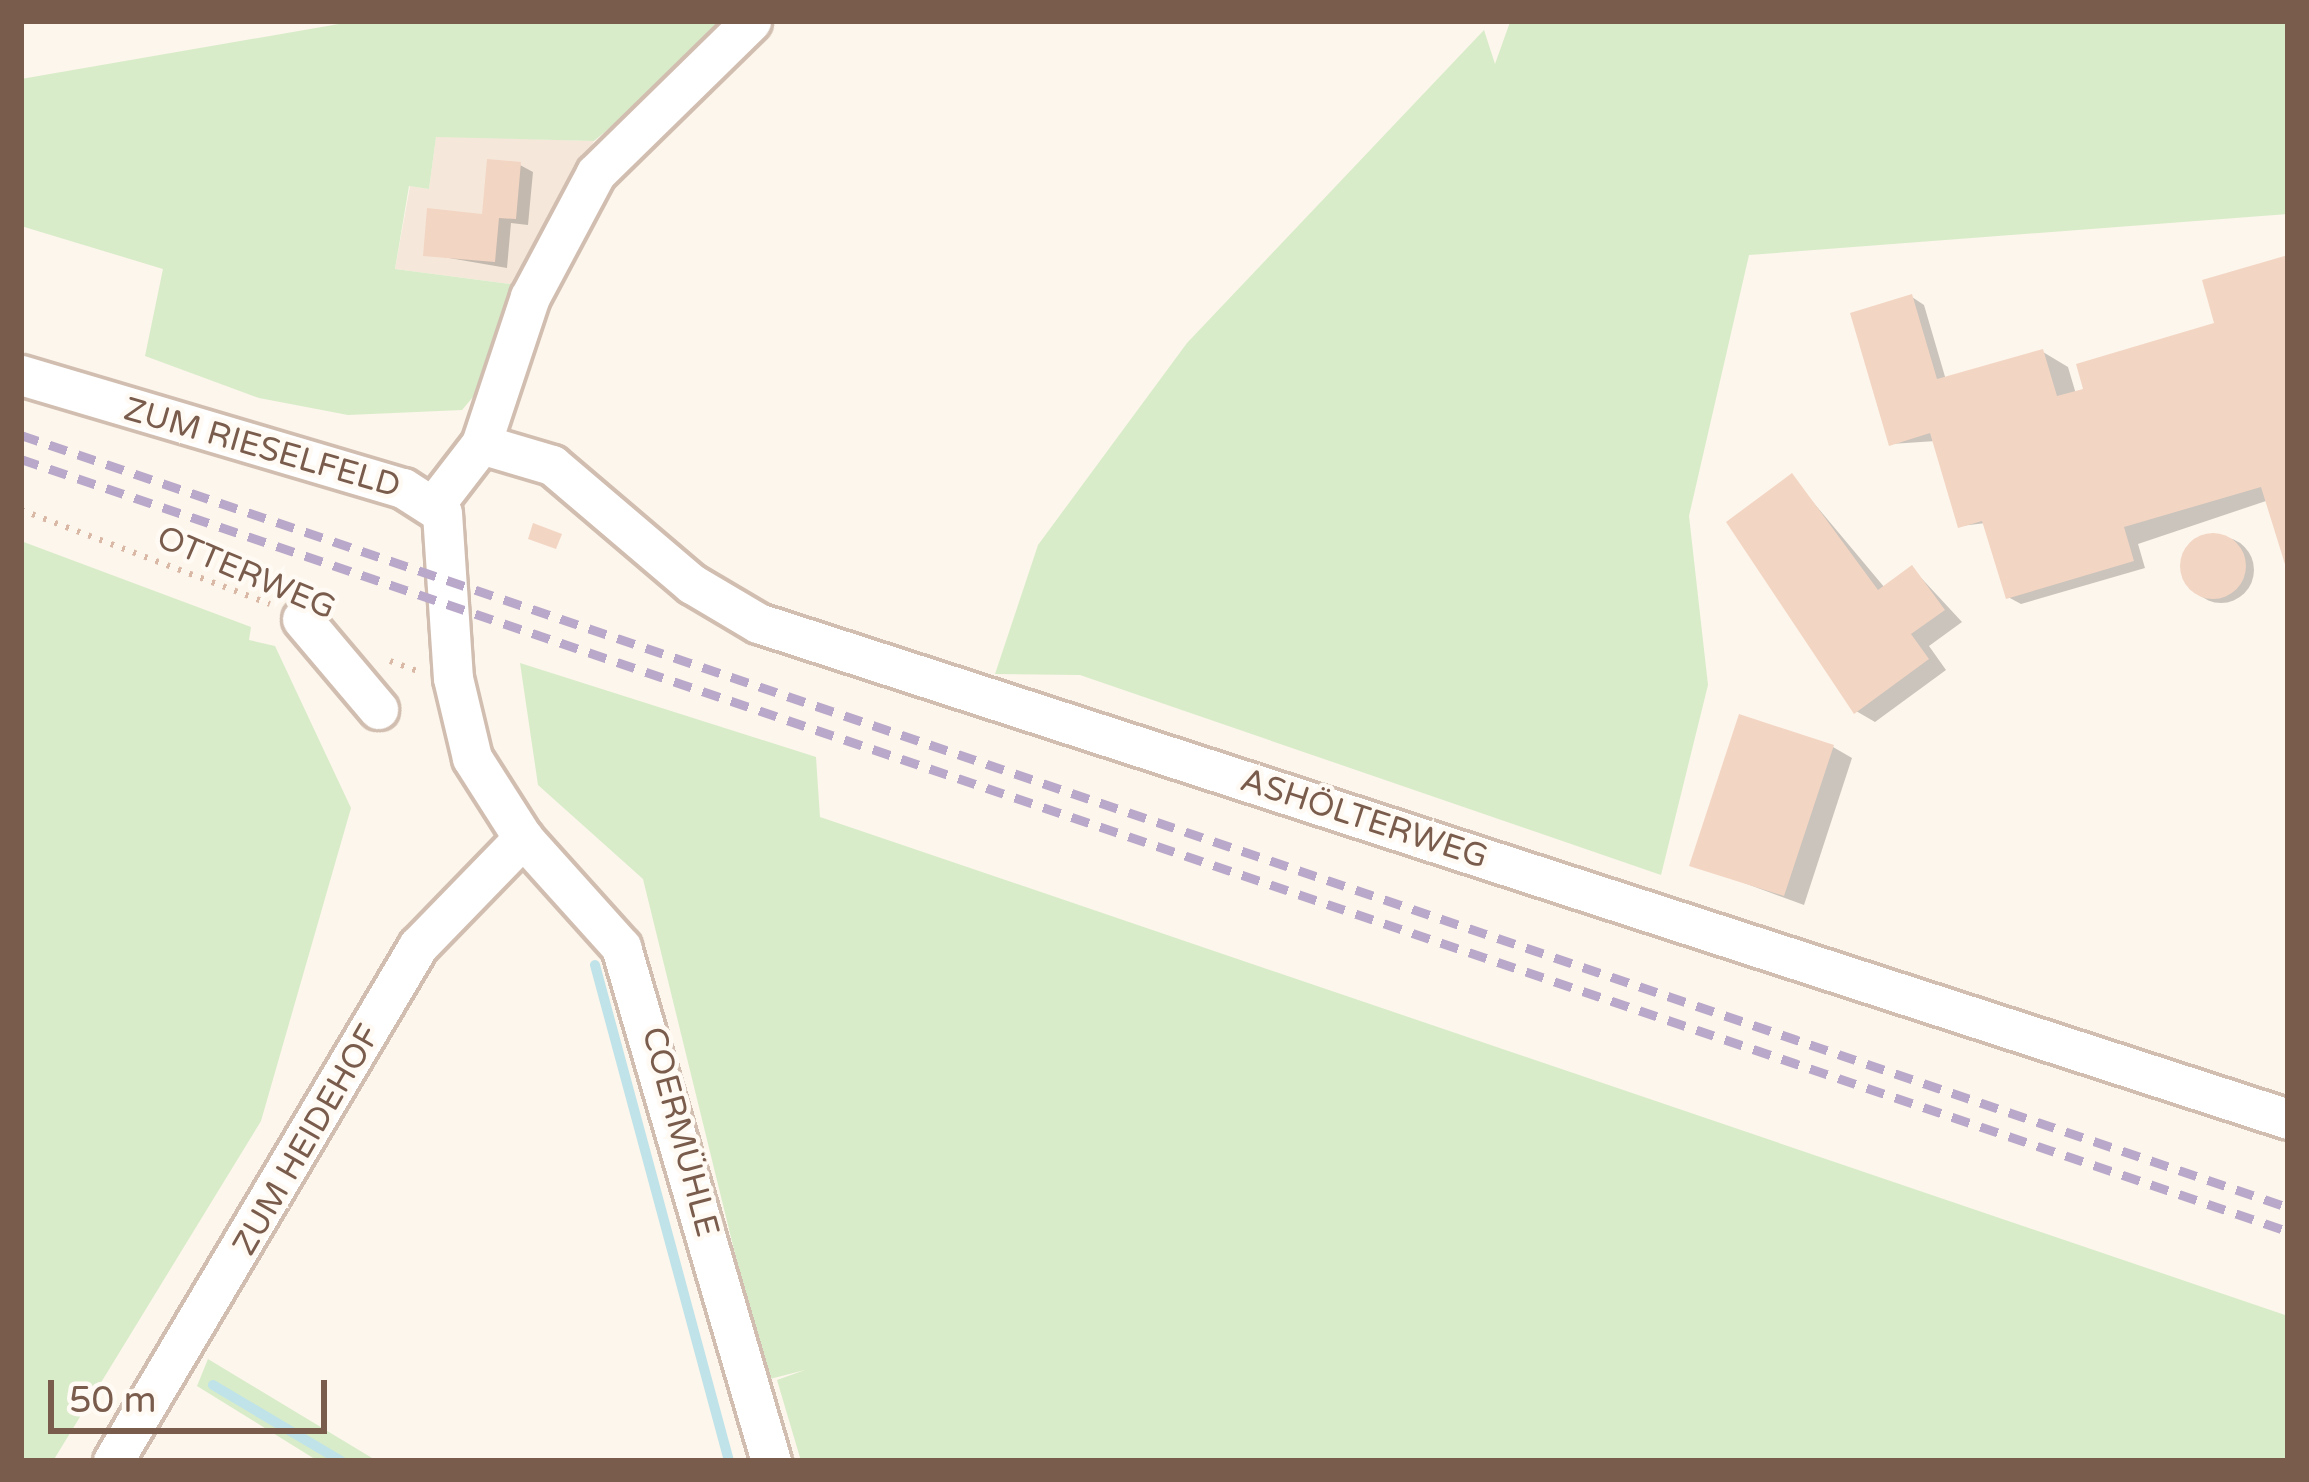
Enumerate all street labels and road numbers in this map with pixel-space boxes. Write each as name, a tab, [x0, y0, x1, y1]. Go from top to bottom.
street label: ZUM RIESELFELD	[119, 390, 405, 506]
street label: OTTERWEG	[151, 518, 341, 628]
street label: ASHÖLTERWEG	[1236, 760, 1492, 878]
street label: ZUM HEIDEHOF	[225, 1018, 389, 1262]
street label: COERMÜHLE	[633, 1023, 727, 1241]

